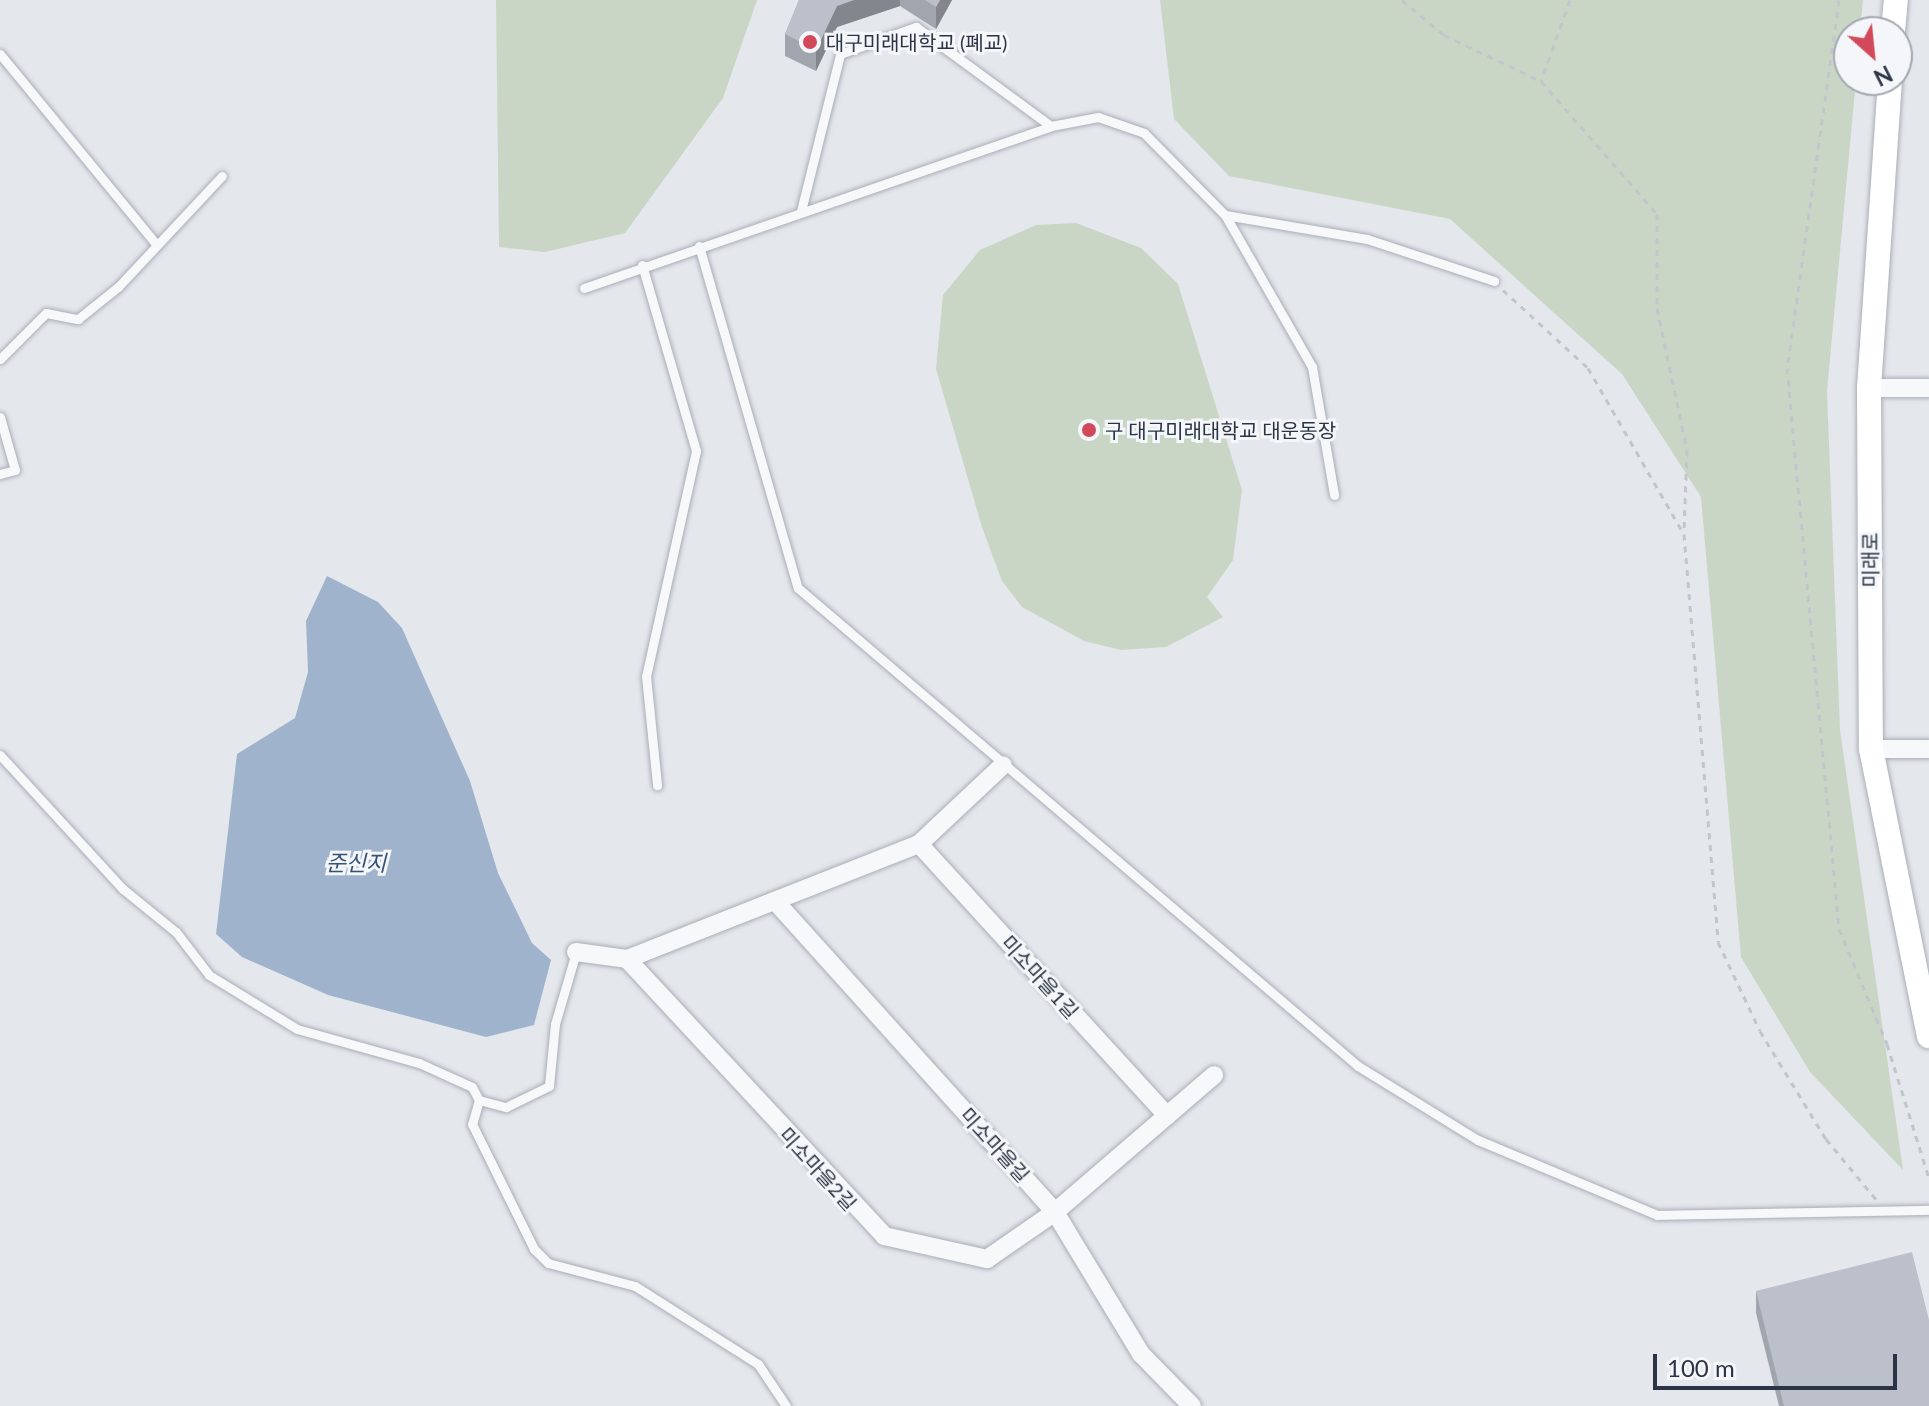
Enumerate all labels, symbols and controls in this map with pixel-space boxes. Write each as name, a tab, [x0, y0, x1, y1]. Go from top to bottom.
north arrow	[1833, 16, 1913, 96]
place label: 대구미래대학교 (폐교)	[826, 30, 1007, 54]
marker: 대구미래대학교 (폐교)	[801, 33, 819, 51]
text: N	[1870, 60, 1897, 92]
place label: 구 대구미래대학교 대운동장	[1105, 418, 1336, 442]
marker: 구 대구미래대학교 대운동장	[1080, 421, 1098, 439]
street label: 미래로	[1858, 532, 1882, 588]
water label: 준신지	[326, 850, 386, 876]
street label: 미소마을1길	[996, 930, 1084, 1024]
street label: 미소마을길	[955, 1103, 1035, 1187]
street label: 미소마을2길	[774, 1122, 862, 1216]
scale bar	[1657, 1338, 1901, 1388]
text: 100 m	[1667, 1353, 1735, 1382]

